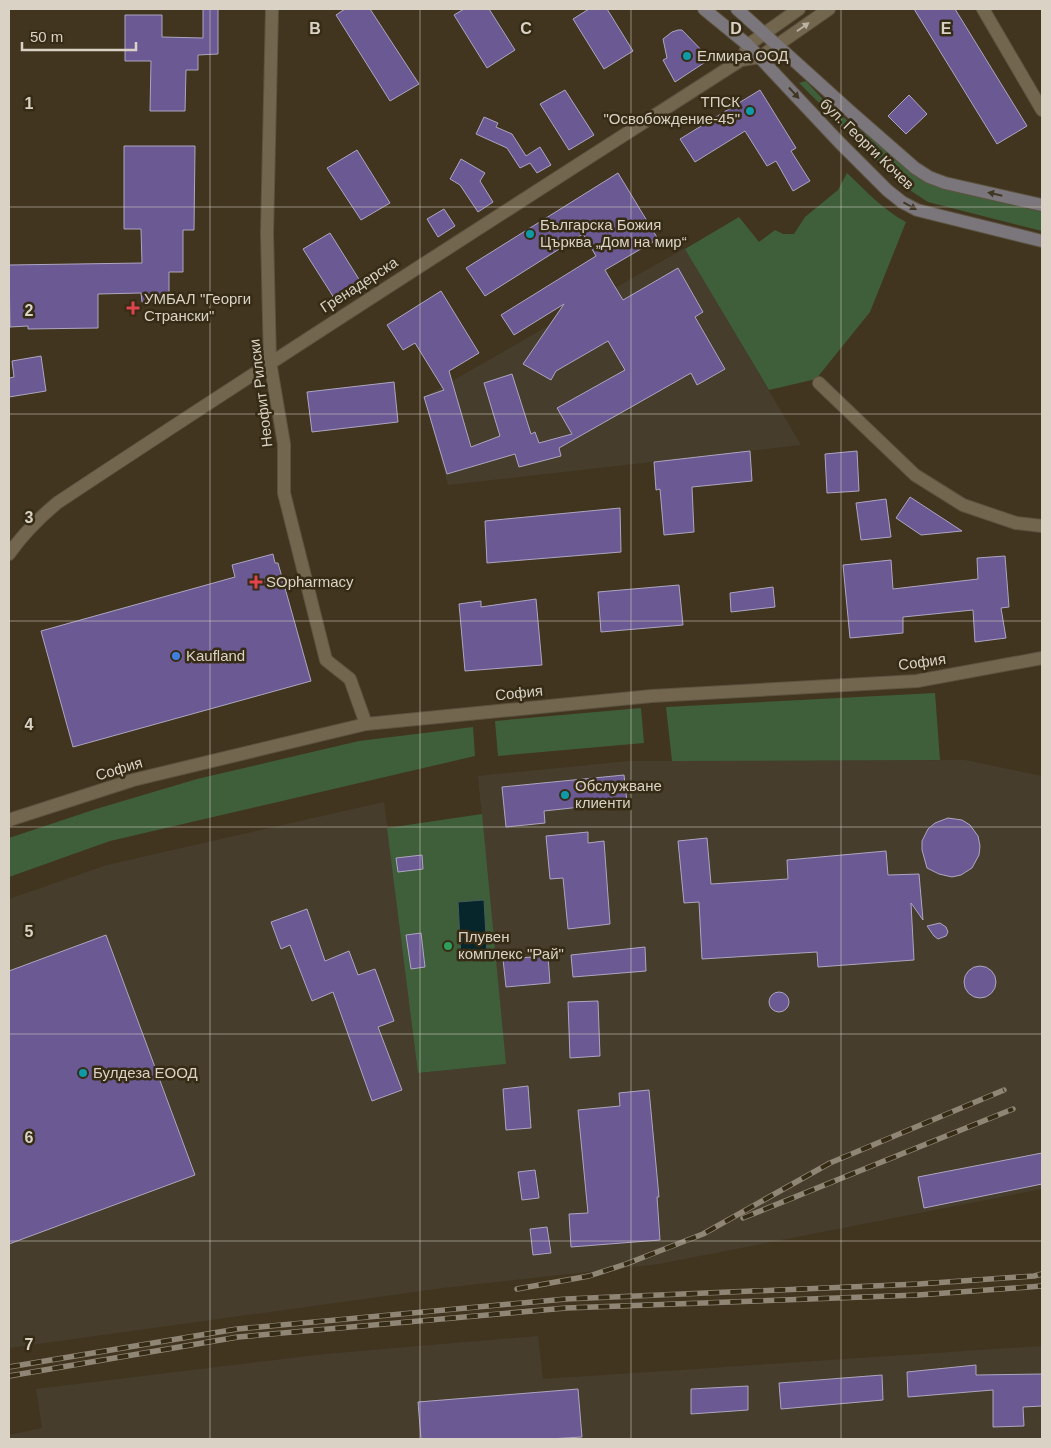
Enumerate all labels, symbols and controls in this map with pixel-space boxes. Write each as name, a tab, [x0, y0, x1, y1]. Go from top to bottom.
scale bar	[22, 20, 136, 52]
text: B	[309, 20, 321, 37]
text: C	[520, 20, 532, 37]
text: D	[730, 20, 742, 37]
text: E	[941, 20, 952, 37]
one-way arrow	[796, 22, 810, 32]
text: 50 m	[30, 28, 63, 45]
place label: Елмира ООД	[697, 47, 788, 64]
marker: Елмира ООД	[681, 50, 693, 62]
one-way arrow	[788, 87, 799, 100]
place label: ТПСК "Освобождение-45"	[603, 93, 740, 127]
text: 1	[25, 95, 34, 112]
street label: бул. Георги Кочев	[817, 95, 918, 193]
marker: ТПСК "Освобождение-45"	[744, 105, 756, 117]
one-way arrow	[987, 190, 1002, 198]
one-way arrow	[903, 201, 917, 210]
place label: Българска Божия Църква „Дом на мир“	[540, 216, 687, 250]
marker: Българска Божия Църква „Дом на мир“	[524, 228, 536, 240]
street label: Гренадерска	[317, 253, 401, 316]
place label: УМБАЛ "Георги Странски"	[144, 290, 251, 324]
marker: УМБАЛ "Георги Странски"	[126, 301, 140, 315]
text: 2	[25, 302, 34, 319]
street label: Неофит Рилски	[245, 338, 276, 448]
text: 3	[25, 509, 34, 526]
place label: SOpharmacy	[266, 573, 354, 590]
marker: SOpharmacy	[250, 576, 262, 588]
place label: Kaufland	[186, 647, 245, 664]
marker: Kaufland	[170, 650, 182, 662]
street label: София	[897, 650, 947, 673]
street label: София	[494, 682, 544, 703]
text: 4	[25, 716, 34, 733]
street label: София	[93, 753, 144, 784]
place label: Обслужване клиенти	[575, 777, 662, 811]
marker: Обслужване клиенти	[559, 789, 571, 801]
text: 5	[25, 923, 34, 940]
place label: Плувен комплекс "Рай"	[458, 928, 564, 962]
marker: Плувен комплекс "Рай"	[442, 940, 454, 952]
place label: Булдеза ЕООД	[93, 1064, 198, 1081]
marker: Булдеза ЕООД	[77, 1067, 89, 1079]
text: 6	[25, 1129, 34, 1146]
text: 7	[25, 1336, 34, 1353]

